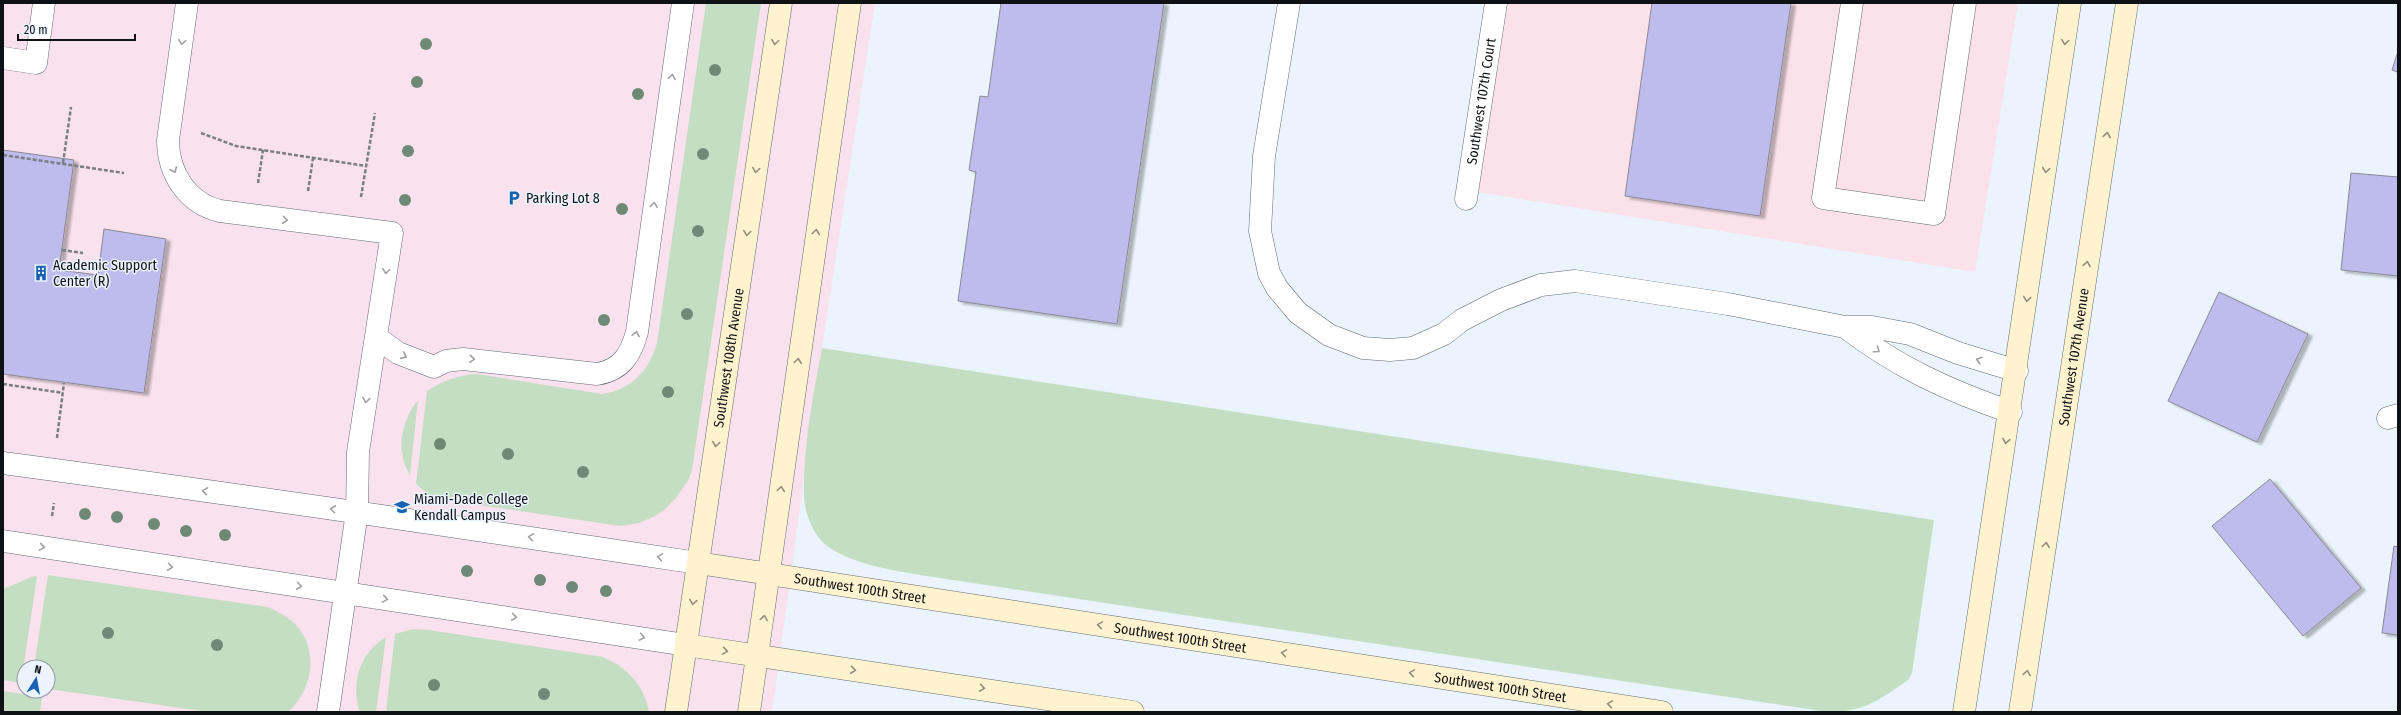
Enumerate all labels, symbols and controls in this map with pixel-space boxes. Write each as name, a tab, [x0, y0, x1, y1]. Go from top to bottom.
scale bar	[18, 16, 135, 42]
text: 20 m	[24, 23, 48, 37]
street label: Southwest 107th Court	[1463, 36, 1499, 166]
one-way arrow	[178, 39, 187, 45]
one-way arrow	[771, 39, 780, 45]
one-way arrow	[2061, 39, 2070, 45]
one-way arrow	[667, 74, 676, 80]
one-way arrow	[2102, 132, 2111, 138]
one-way arrow	[169, 166, 177, 173]
one-way arrow	[752, 167, 761, 173]
one-way arrow	[2042, 167, 2051, 173]
parking icon: Parking Lot 8	[505, 189, 523, 207]
place label: Parking Lot 8	[526, 190, 600, 207]
one-way arrow	[649, 202, 658, 208]
one-way arrow	[282, 215, 288, 224]
one-way arrow	[811, 229, 820, 235]
one-way arrow	[743, 230, 752, 236]
place label: Academic Support Center (R)	[53, 257, 157, 290]
one-way arrow	[2082, 261, 2091, 267]
building icon: Academic Support Center (R)	[32, 264, 50, 282]
one-way arrow	[382, 268, 391, 274]
street label: Southwest 108th Avenue	[710, 287, 747, 429]
street label: Southwest 107th Avenue	[2055, 287, 2092, 427]
one-way arrow	[2023, 296, 2032, 302]
one-way arrow	[631, 331, 639, 337]
one-way arrow	[1872, 345, 1879, 352]
one-way arrow	[400, 351, 407, 359]
one-way arrow	[469, 355, 475, 364]
one-way arrow	[1976, 356, 1983, 365]
one-way arrow	[794, 358, 803, 364]
one-way arrow	[362, 396, 371, 403]
one-way arrow	[2002, 438, 2011, 444]
one-way arrow	[712, 441, 721, 448]
one-way arrow	[776, 486, 785, 492]
one-way arrow	[202, 487, 208, 496]
place label: Miami-Dade College Kendall Campus	[414, 491, 528, 524]
school or university icon: Miami-Dade College Kendall Campus	[393, 498, 411, 516]
one-way arrow	[330, 505, 336, 514]
one-way arrow	[528, 533, 534, 542]
one-way arrow	[38, 542, 45, 551]
one-way arrow	[2041, 542, 2050, 548]
one-way arrow	[657, 553, 663, 562]
one-way arrow	[167, 562, 173, 571]
street label: Southwest 100th Street	[793, 569, 928, 607]
one-way arrow	[296, 581, 302, 590]
one-way arrow	[382, 594, 388, 602]
one-way arrow	[689, 599, 698, 605]
one-way arrow	[511, 613, 517, 621]
one-way arrow	[759, 615, 768, 621]
street label: Southwest 100th Street	[1113, 619, 1248, 656]
one-way arrow	[1097, 621, 1103, 630]
one-way arrow	[639, 632, 645, 641]
one-way arrow	[721, 646, 728, 655]
one-way arrow	[1281, 649, 1287, 658]
north arrow	[16, 659, 56, 699]
text: N	[33, 663, 42, 677]
one-way arrow	[850, 665, 856, 674]
street label: Southwest 100th Street	[1433, 668, 1568, 706]
one-way arrow	[1409, 669, 1415, 678]
one-way arrow	[2022, 670, 2030, 677]
one-way arrow	[979, 683, 985, 692]
one-way arrow	[1607, 700, 1613, 709]

